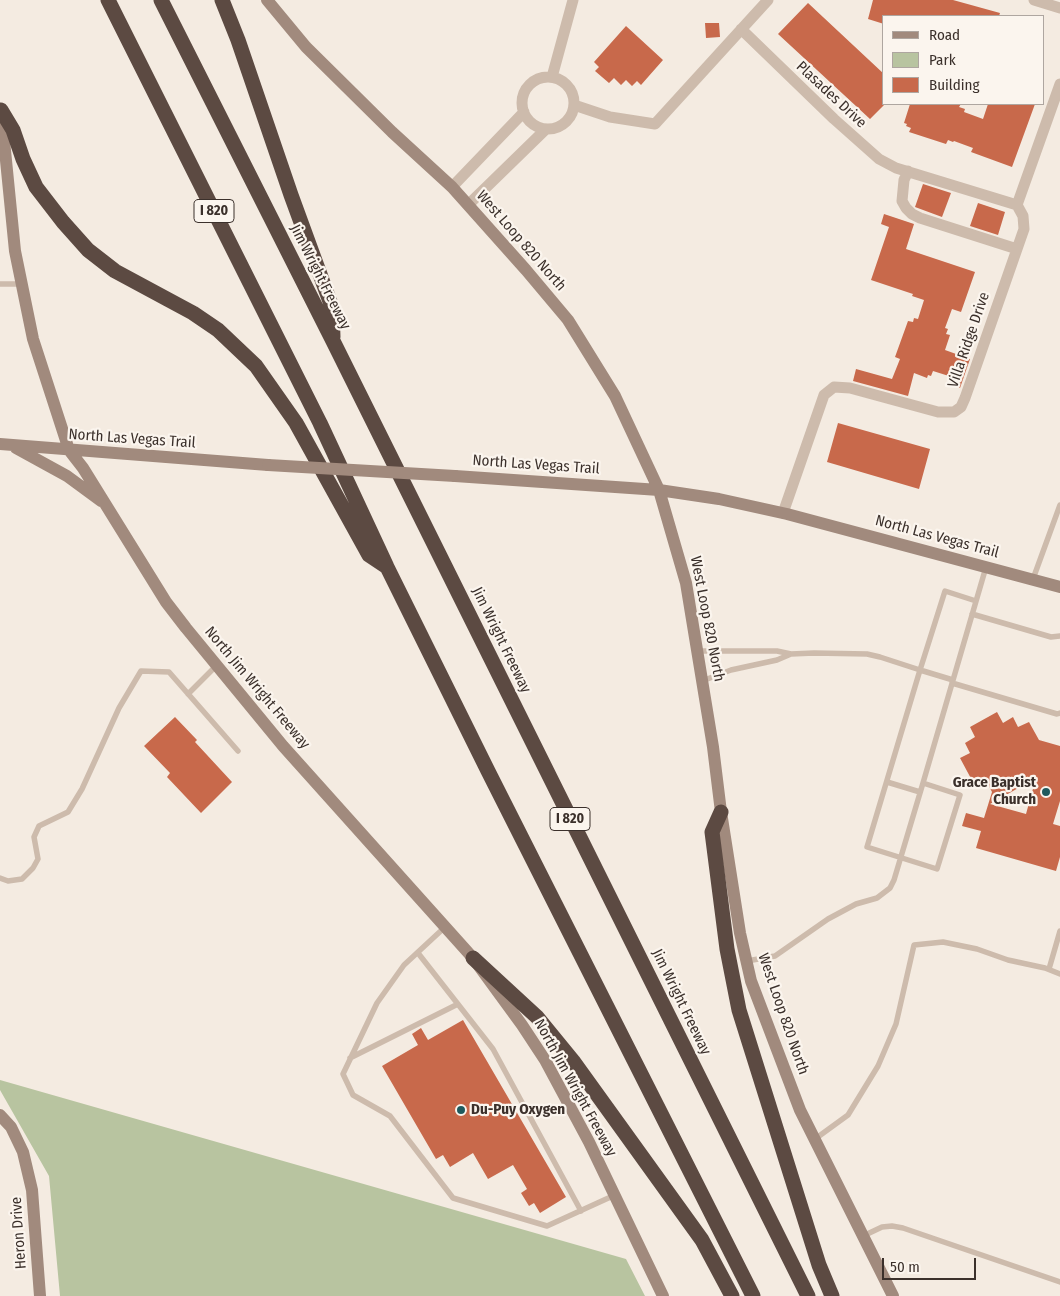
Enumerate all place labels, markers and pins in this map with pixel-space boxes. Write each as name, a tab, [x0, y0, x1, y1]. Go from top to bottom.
place label: Grace Baptist Church	[953, 774, 1036, 809]
marker: Grace Baptist Church	[1040, 786, 1052, 798]
place label: Du-Puy Oxygen	[471, 1101, 565, 1119]
marker: Du-Puy Oxygen	[455, 1104, 467, 1116]

